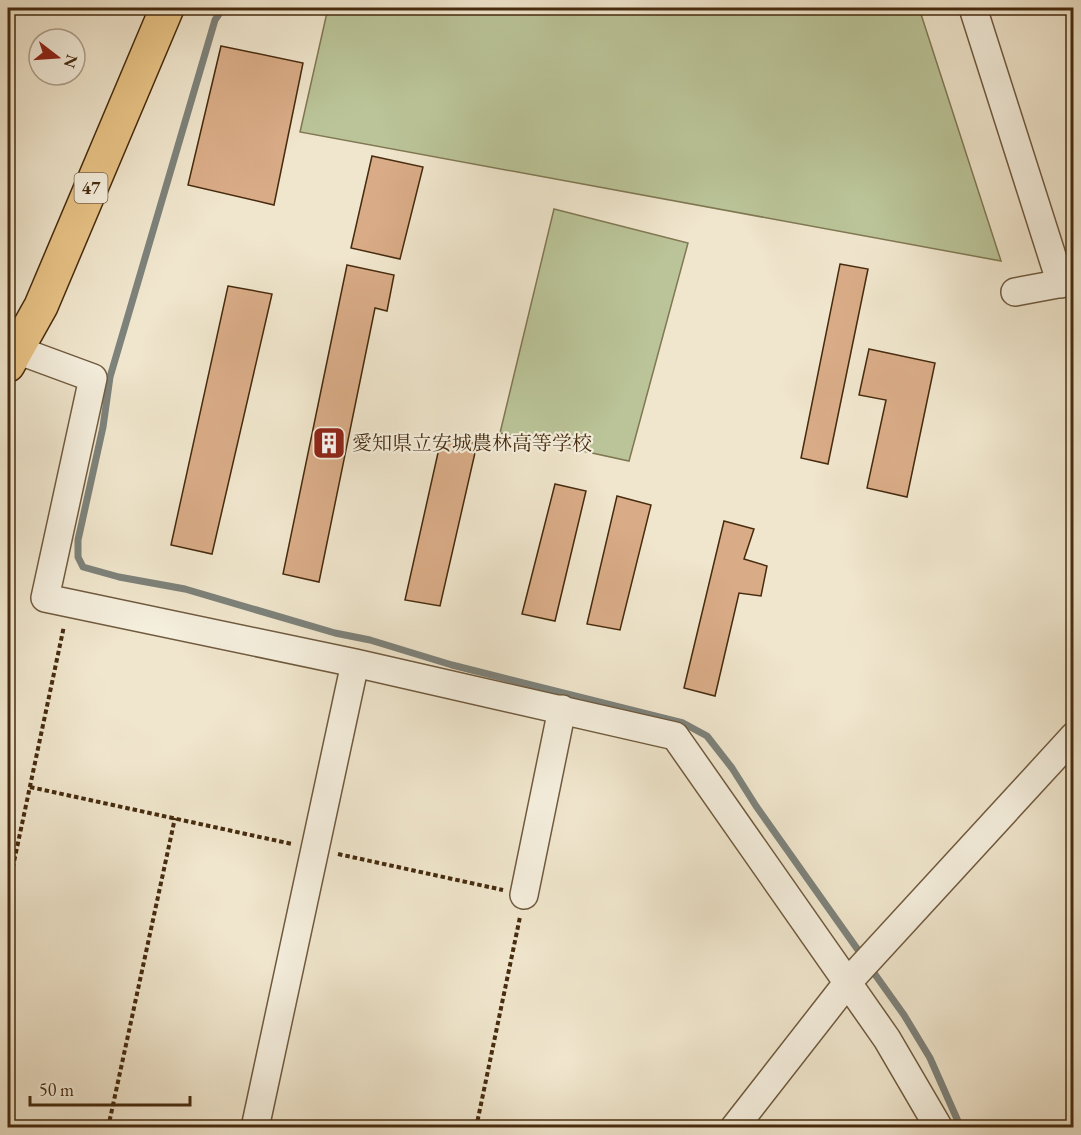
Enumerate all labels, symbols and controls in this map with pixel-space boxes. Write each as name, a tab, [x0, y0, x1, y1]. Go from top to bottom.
north arrow	[27, 27, 87, 87]
text: N	[59, 52, 83, 71]
road number: 47	[74, 173, 107, 203]
building icon: 愛知県立安城農林高等学校	[311, 425, 347, 461]
place label: 愛知県立安城農林高等学校	[352, 430, 592, 456]
scale bar	[30, 1069, 190, 1107]
text: 50 m	[39, 1078, 74, 1101]

